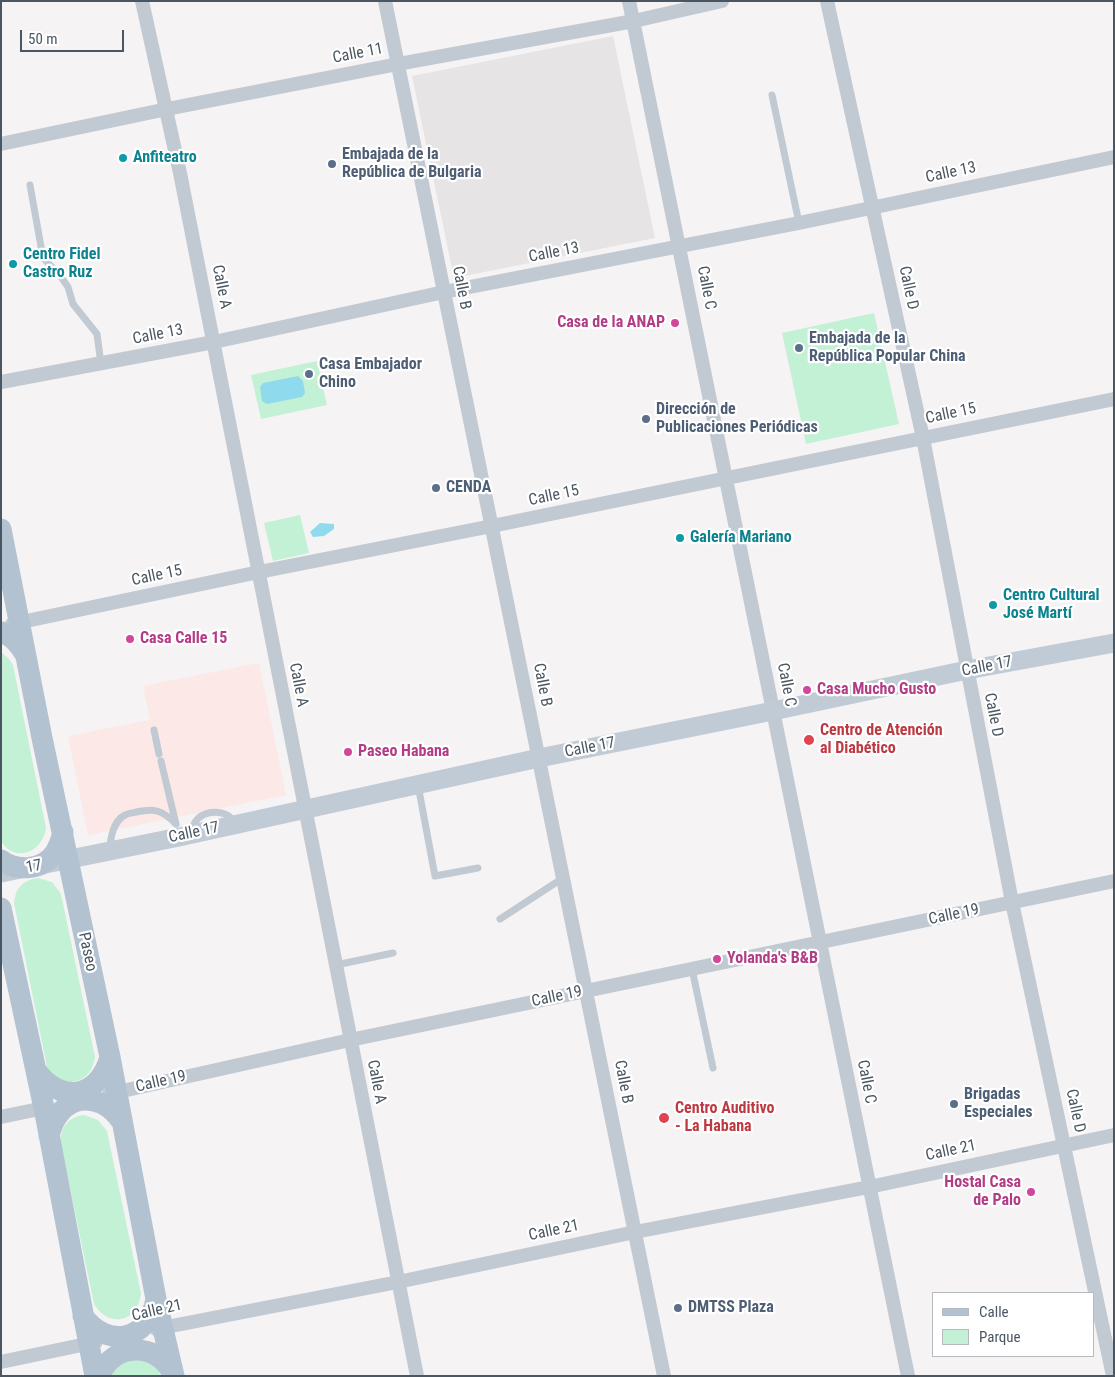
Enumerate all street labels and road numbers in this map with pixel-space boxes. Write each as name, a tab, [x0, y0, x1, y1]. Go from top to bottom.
street label: Calle 11	[331, 40, 385, 68]
street label: Calle 13	[924, 158, 978, 188]
street label: Calle 13	[527, 239, 581, 267]
street label: Calle A	[207, 263, 235, 311]
street label: Calle C	[692, 264, 720, 312]
street label: Calle D	[894, 264, 922, 312]
street label: Calle B	[447, 265, 475, 311]
street label: Calle 13	[131, 321, 185, 349]
street label: Calle 15	[924, 399, 978, 429]
street label: Calle 15	[527, 481, 581, 511]
street label: Calle 15	[130, 561, 184, 591]
street label: Calle 17	[960, 653, 1014, 681]
street label: Calle A	[284, 661, 312, 709]
street label: Calle C	[772, 661, 800, 709]
street label: Calle B	[528, 662, 556, 708]
street label: Calle D	[979, 691, 1007, 739]
street label: Calle 17	[563, 734, 617, 762]
street label: Calle 17	[167, 818, 221, 848]
street label: 17	[24, 856, 44, 878]
street label: Calle 19	[927, 900, 981, 930]
street label: Paseo	[74, 931, 100, 973]
street label: Calle 19	[530, 982, 584, 1012]
street label: Calle A	[362, 1058, 390, 1106]
street label: Calle C	[852, 1058, 880, 1106]
street label: Calle B	[609, 1059, 637, 1105]
street label: Calle 19	[134, 1067, 188, 1097]
street label: Calle D	[1061, 1087, 1089, 1135]
street label: Calle 21	[924, 1136, 978, 1166]
street label: Calle 21	[527, 1216, 581, 1246]
street label: Calle 21	[130, 1296, 184, 1326]

